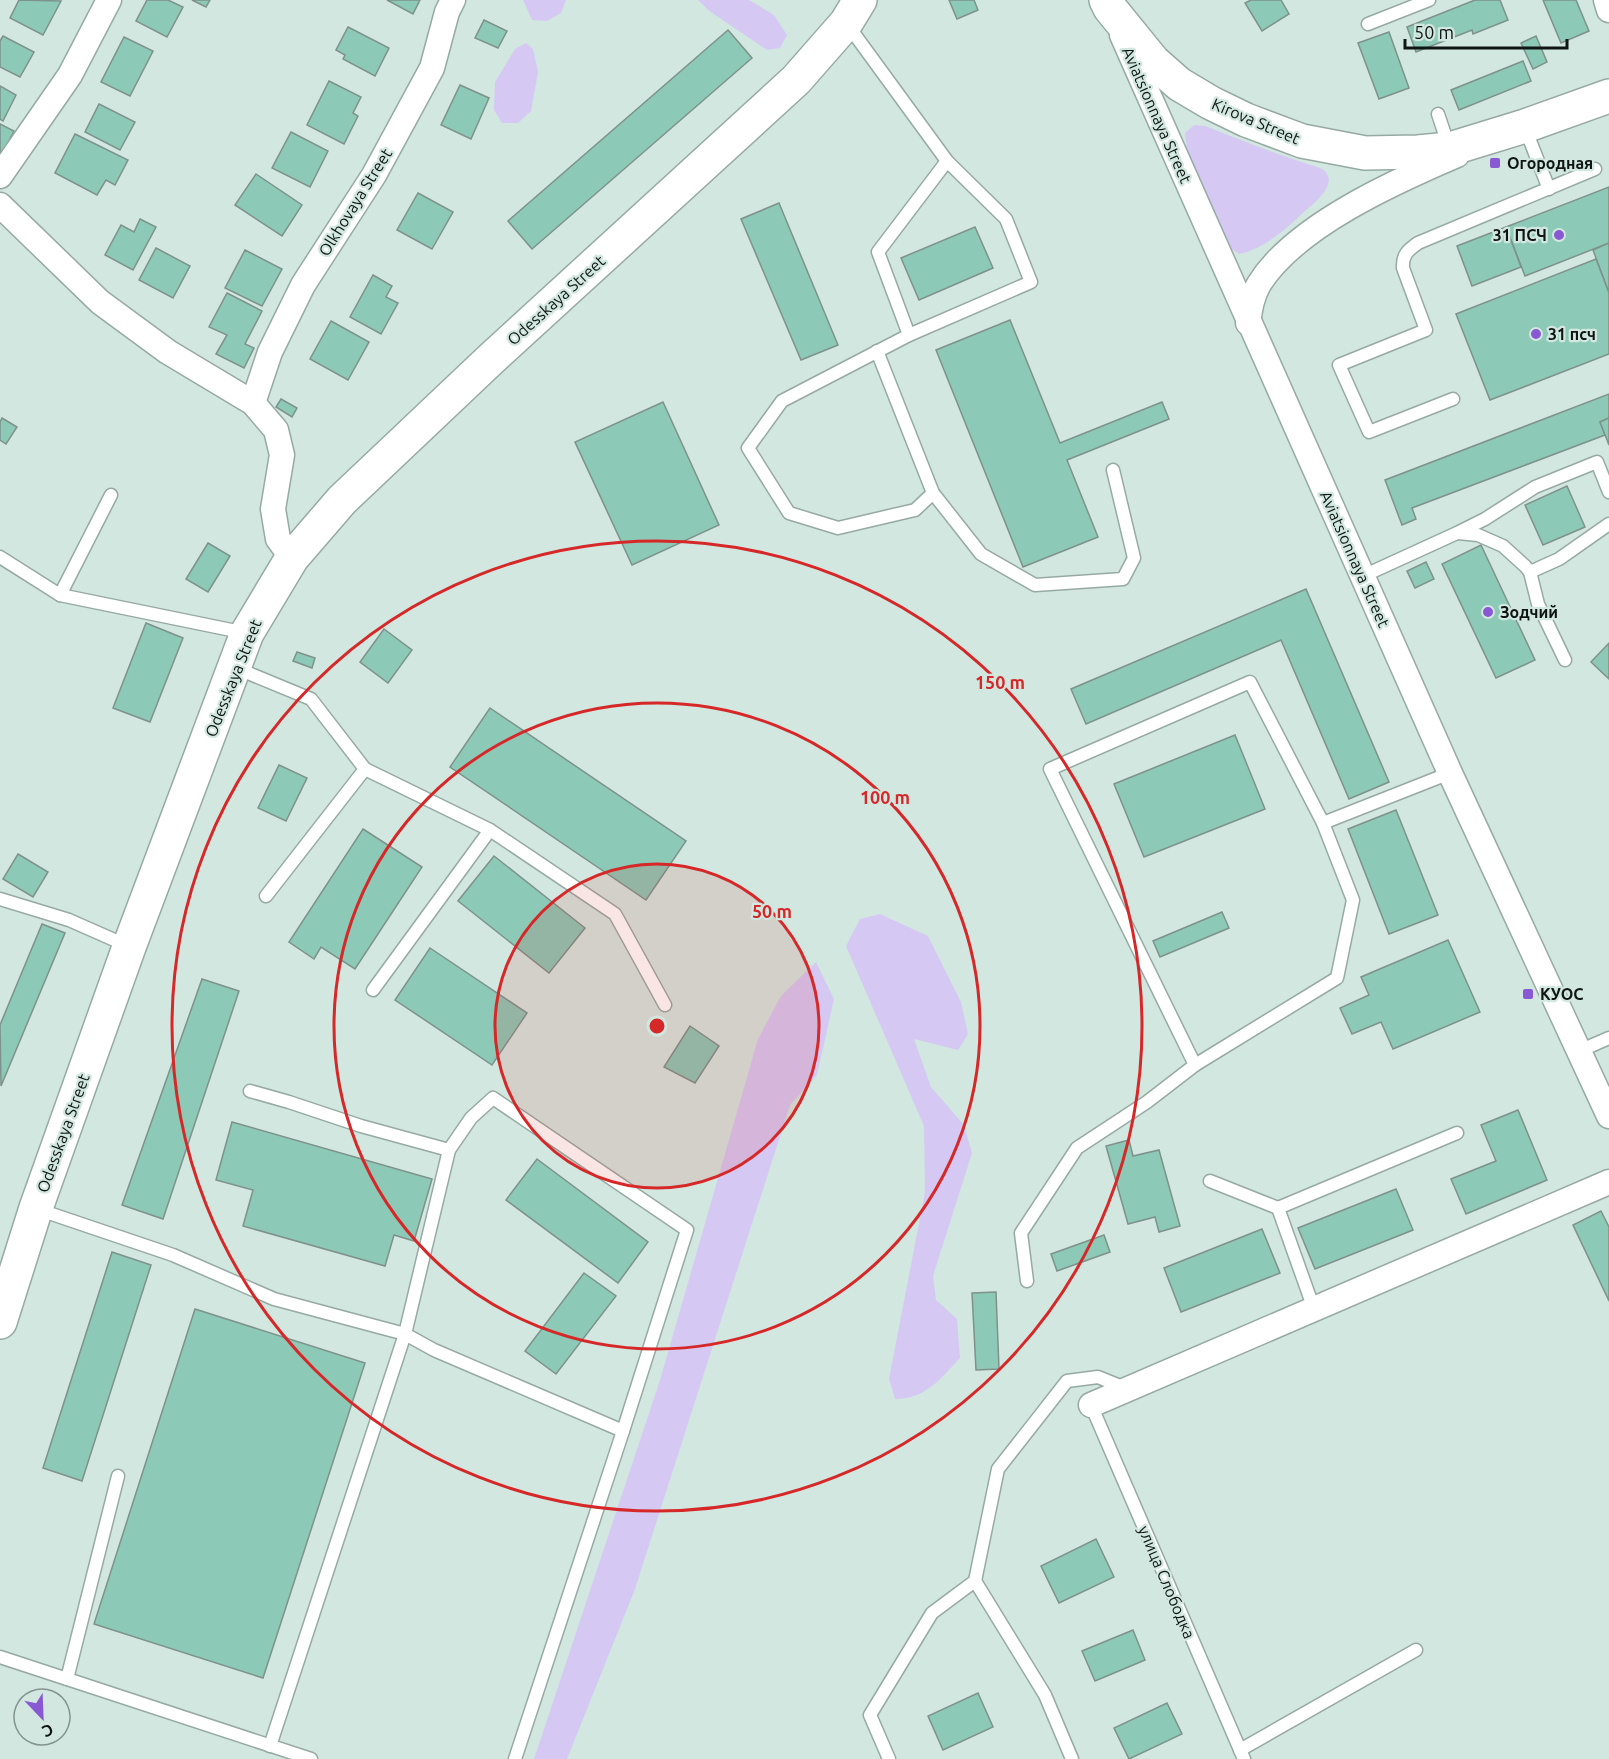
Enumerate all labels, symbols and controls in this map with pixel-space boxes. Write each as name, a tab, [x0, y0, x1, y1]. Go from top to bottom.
scale bar	[1405, 12, 1567, 50]
text: 50 m	[1414, 22, 1454, 42]
street label: Aviatsionnaya Street	[1119, 44, 1195, 187]
street label: Kirova Street	[1209, 94, 1303, 148]
street label: Olkhovaya Street	[315, 144, 396, 259]
place label: Огородная	[1507, 154, 1593, 172]
marker: Огородная	[1488, 156, 1502, 170]
place label: 31 ПСЧ	[1493, 226, 1547, 244]
marker: 31 ПСЧ	[1552, 228, 1566, 242]
street label: Odesskaya Street	[504, 251, 609, 349]
place label: 31 псч	[1548, 325, 1596, 343]
marker: 31 псч	[1529, 327, 1543, 341]
street label: Aviatsionnaya Street	[1317, 488, 1393, 631]
place label: Зодчий	[1500, 603, 1558, 621]
marker: Зодчий	[1481, 605, 1495, 619]
street label: Odesskaya Street	[201, 616, 265, 739]
text: 150 m	[975, 672, 1025, 692]
text: 100 m	[860, 787, 910, 807]
text: 50 m	[752, 901, 792, 921]
place label: КУОС	[1540, 985, 1583, 1003]
marker: КУОС	[1521, 987, 1535, 1001]
centre of rings	[647, 1016, 667, 1036]
street label: Odesskaya Street	[33, 1071, 93, 1195]
street label: улица Слободка	[1135, 1523, 1199, 1641]
north arrow	[12, 1687, 72, 1747]
text: С	[40, 1721, 56, 1741]

